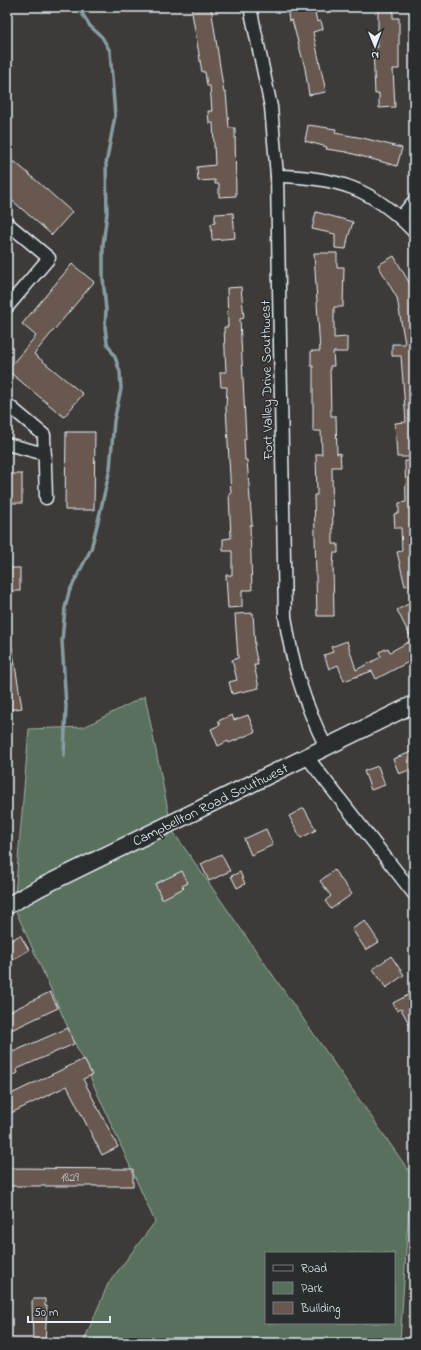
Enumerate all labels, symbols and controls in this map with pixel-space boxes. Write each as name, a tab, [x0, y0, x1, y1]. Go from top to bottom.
north arrow	[355, 26, 395, 66]
text: N	[371, 47, 379, 63]
street label: Fort Valley Drive Southwest	[256, 300, 280, 461]
street label: Campbellton Road Southwest	[129, 758, 292, 852]
house number: 1829	[61, 1169, 79, 1187]
legend	[265, 1252, 395, 1324]
text: Road	[301, 1260, 327, 1278]
text: Park	[301, 1280, 323, 1298]
scale bar	[28, 1298, 110, 1324]
text: Building	[300, 1300, 340, 1319]
text: 50 m	[34, 1304, 58, 1322]

